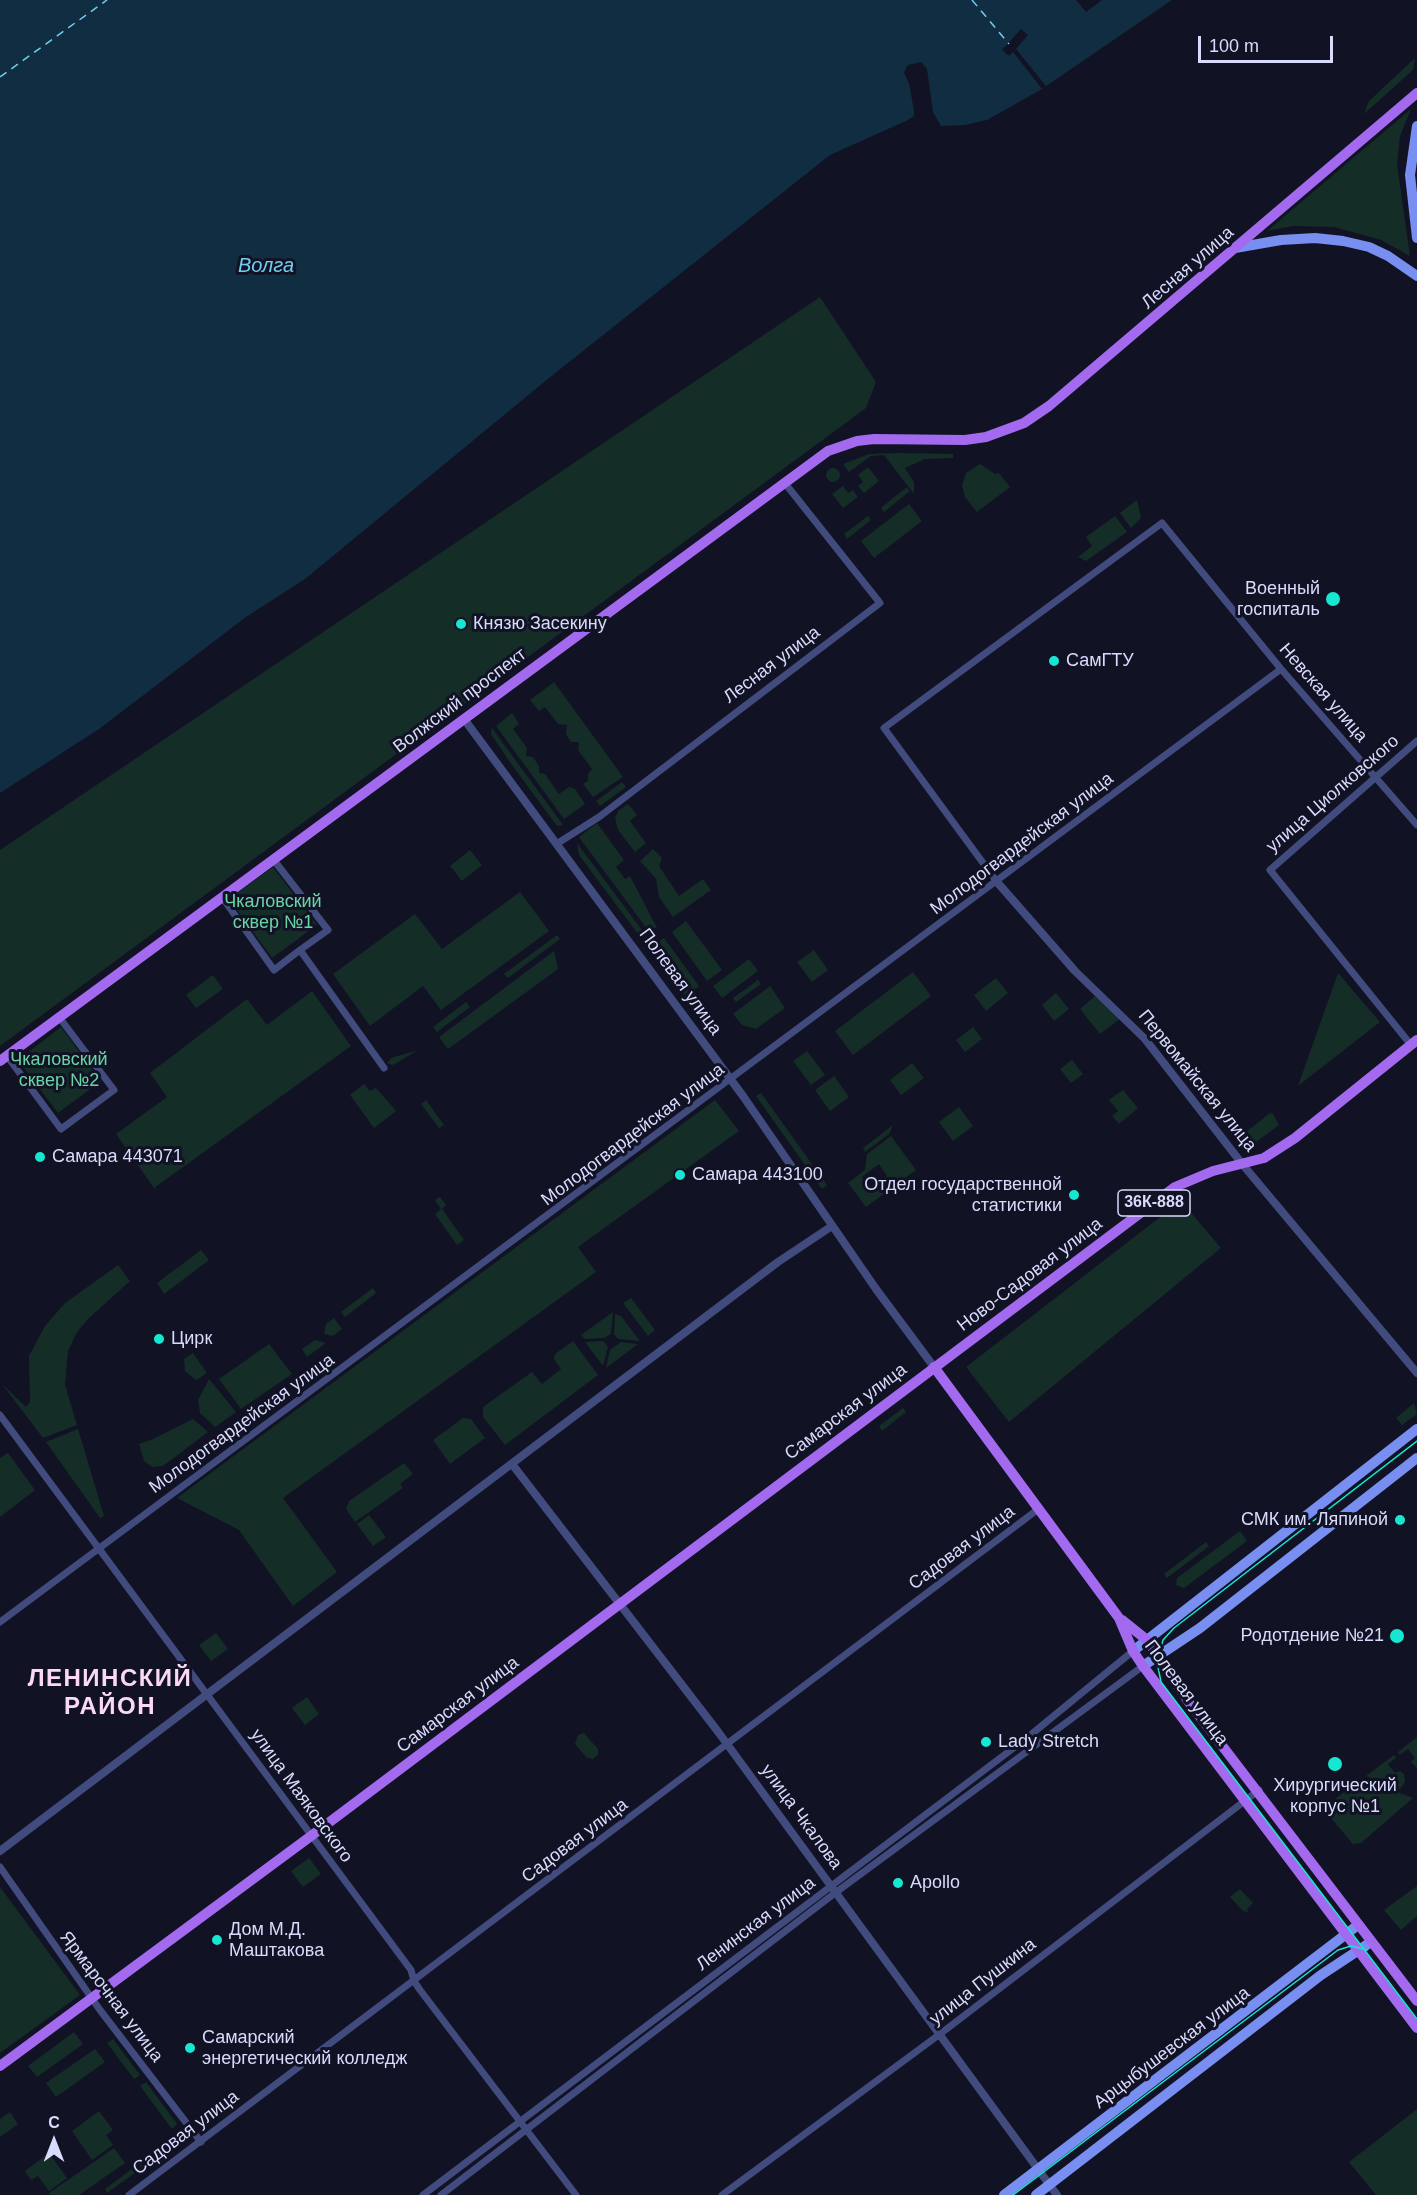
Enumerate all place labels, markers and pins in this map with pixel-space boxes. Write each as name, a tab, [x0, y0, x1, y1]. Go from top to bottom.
place label: Военный госпиталь	[1237, 578, 1320, 620]
marker: Военный госпиталь	[1324, 590, 1342, 608]
place label: Князю Засекину	[473, 613, 607, 635]
marker: Князю Засекину	[454, 617, 468, 631]
place label: СамГТУ	[1066, 650, 1134, 672]
marker: СамГТУ	[1047, 654, 1061, 668]
place label: Самара 443071	[52, 1146, 183, 1168]
marker: Самара 443071	[33, 1150, 47, 1164]
place label: Самара 443100	[692, 1164, 823, 1186]
marker: Самара 443100	[673, 1168, 687, 1182]
place label: Отдел государственной статистики	[864, 1174, 1062, 1216]
marker: Отдел государственной статистики	[1067, 1188, 1081, 1202]
place label: Цирк	[171, 1328, 212, 1350]
marker: Цирк	[152, 1332, 166, 1346]
place label: СМК им. Ляпиной	[1241, 1509, 1388, 1531]
marker: СМК им. Ляпиной	[1393, 1513, 1407, 1527]
place label: Родотдение №21	[1241, 1625, 1384, 1647]
marker: Родотдение №21	[1388, 1627, 1406, 1645]
place label: Lady Stretch	[998, 1731, 1099, 1753]
marker: Lady Stretch	[979, 1735, 993, 1749]
marker: Хирургический корпус №1	[1326, 1755, 1344, 1773]
place label: Хирургический корпус №1	[1273, 1775, 1397, 1818]
place label: Apollo	[910, 1872, 960, 1894]
marker: Apollo	[891, 1876, 905, 1890]
place label: Дом М.Д. Маштакова	[229, 1919, 324, 1962]
marker: Дом М.Д. Маштакова	[210, 1933, 224, 1947]
place label: Самарский энергетический колледж	[202, 2027, 407, 2070]
marker: Самарский энергетический колледж	[183, 2041, 197, 2055]

